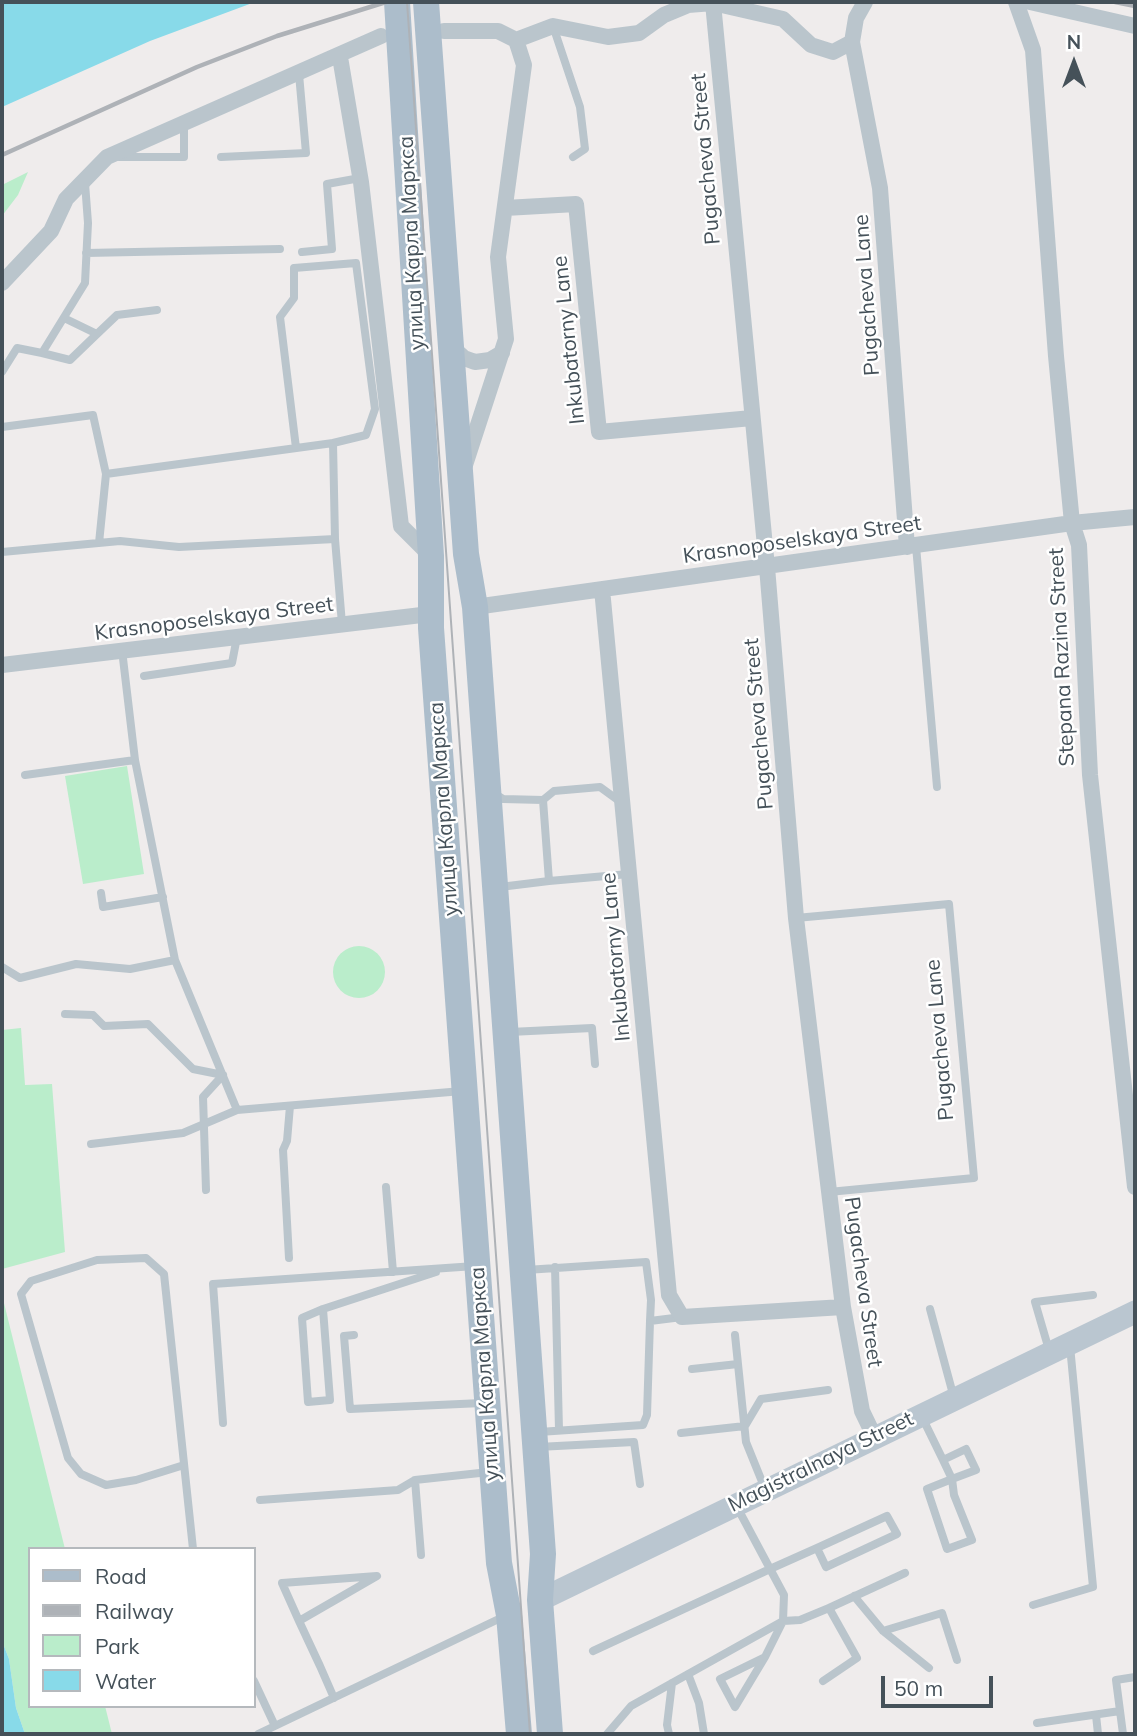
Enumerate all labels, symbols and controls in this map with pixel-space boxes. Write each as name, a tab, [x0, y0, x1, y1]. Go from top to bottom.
north arrow	[1039, 28, 1109, 98]
text: N	[1067, 30, 1081, 54]
street label: Pugacheva Street	[686, 72, 726, 246]
street label: улица Карла Маркса	[394, 135, 430, 351]
street label: Pugacheva Lane	[849, 213, 885, 377]
street label: Inkubatorny Lane	[548, 254, 590, 426]
street label: Krasnoposelskaya Street	[681, 511, 923, 569]
street label: Stepana Razina Street	[1044, 547, 1080, 767]
street label: Krasnoposelskaya Street	[93, 592, 335, 646]
street label: Pugacheva Street	[739, 637, 779, 811]
street label: улица Карла Маркса	[424, 701, 464, 917]
street label: Inkubatorny Lane	[596, 872, 636, 1042]
street label: Pugacheva Lane	[920, 958, 960, 1122]
street label: Pugacheva Street	[839, 1195, 887, 1369]
street label: улица Карла Маркса	[465, 1266, 505, 1482]
street label: Magistralnaya Street	[724, 1406, 918, 1518]
legend	[28, 1547, 256, 1708]
text: Road	[95, 1563, 146, 1589]
text: Railway	[95, 1598, 174, 1624]
text: Park	[95, 1633, 139, 1659]
scale bar	[885, 1662, 997, 1706]
text: Water	[95, 1668, 156, 1694]
text: 50 m	[894, 1675, 943, 1701]

